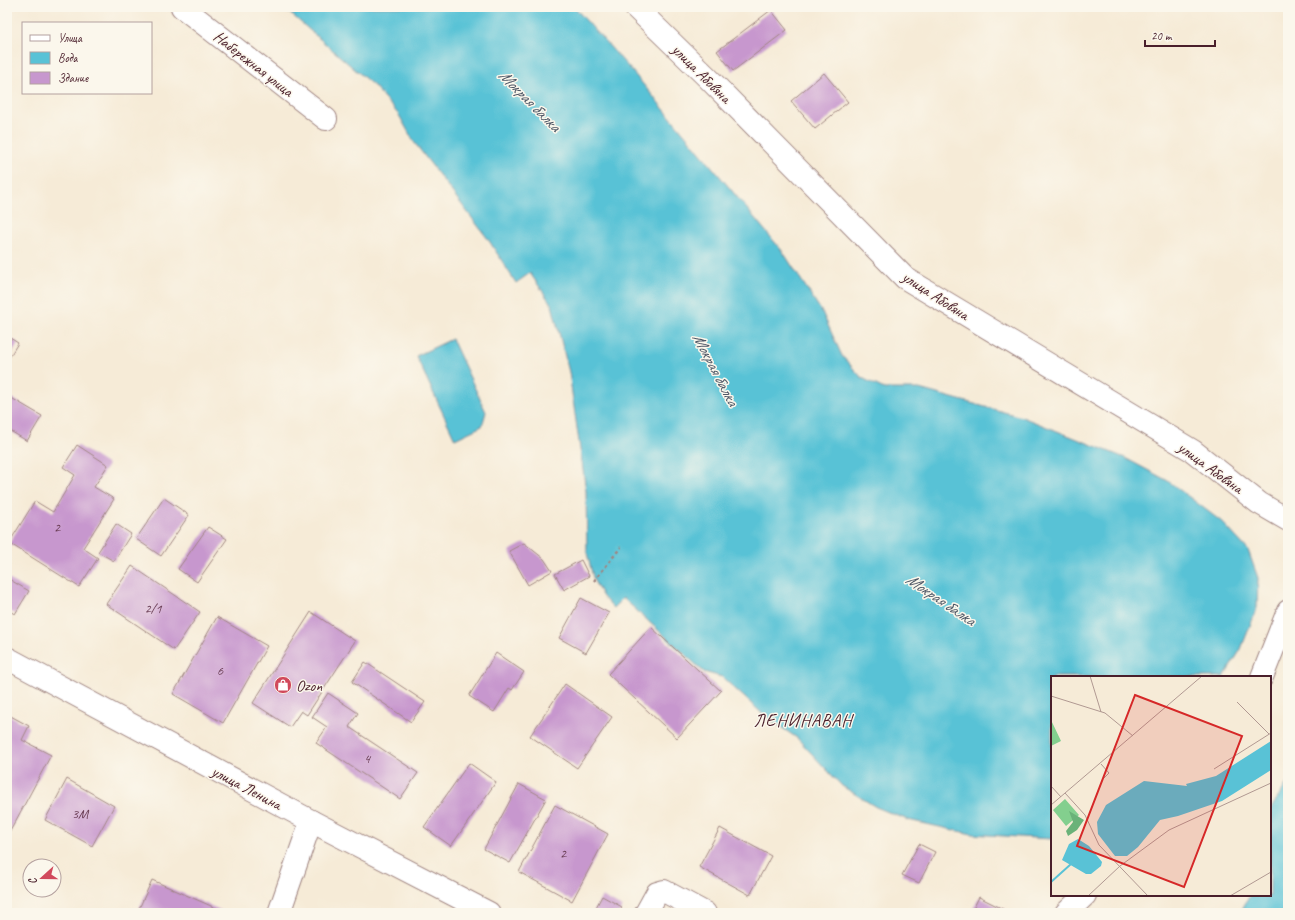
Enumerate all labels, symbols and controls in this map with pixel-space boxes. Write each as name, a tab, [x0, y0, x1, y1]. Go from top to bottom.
legend	[22, 22, 152, 94]
scale bar	[1145, 22, 1215, 48]
street label: Набережная улица	[209, 26, 299, 102]
text: 20 m	[1151, 28, 1173, 44]
text: Улица	[58, 30, 83, 46]
street label: улица Абовяна	[667, 39, 736, 109]
text: Вода	[58, 50, 79, 66]
water label: Мокрая балка	[494, 65, 567, 137]
text: Здание	[58, 70, 89, 86]
street label: улица Абовяна	[897, 266, 974, 326]
water label: Мокрая балка	[688, 329, 744, 411]
street label: улица Абовяна	[1173, 437, 1248, 499]
house number: 2	[54, 519, 62, 536]
water label: Мокрая балка	[902, 569, 981, 631]
house number: 2/1	[144, 600, 162, 617]
house number: 6	[217, 662, 224, 679]
shop icon: Ozon	[273, 675, 293, 695]
place label: Ozon	[296, 676, 323, 696]
inset map	[1051, 676, 1271, 896]
district label: ЛЕНИНАВАН	[754, 709, 854, 731]
house number: 4	[364, 750, 372, 767]
street label: улица Ленина	[207, 761, 286, 815]
house number: 3М	[72, 805, 90, 822]
house number: 2	[560, 845, 568, 862]
north arrow	[22, 858, 62, 898]
text: С	[25, 875, 40, 887]

